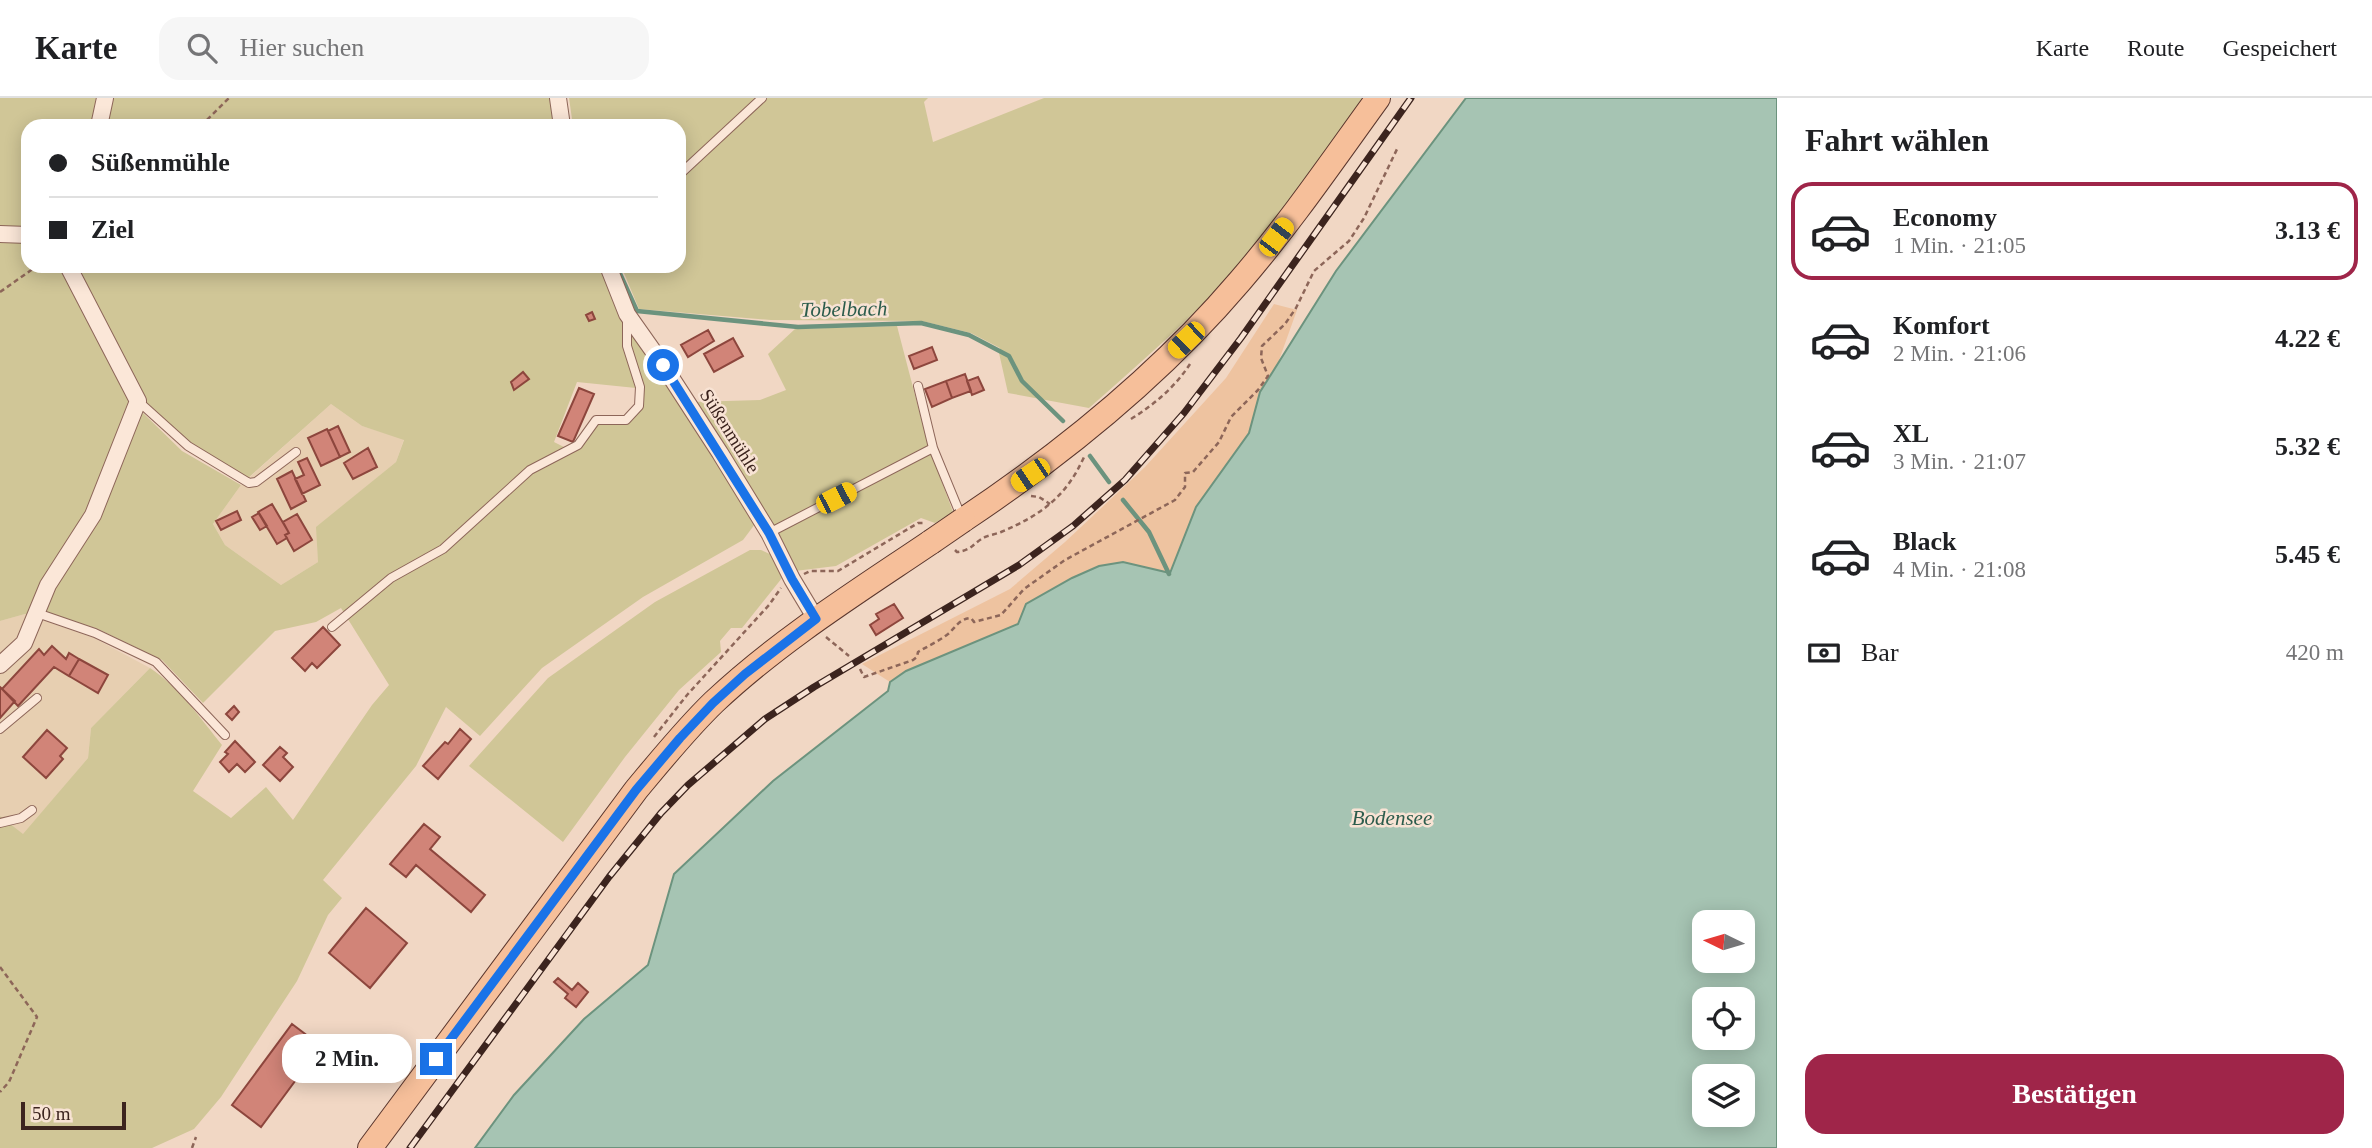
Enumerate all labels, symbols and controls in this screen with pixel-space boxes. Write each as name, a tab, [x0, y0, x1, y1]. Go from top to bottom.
search box	[159, 17, 649, 80]
icon: search	[183, 29, 221, 67]
text: Karte	[35, 30, 117, 66]
text: Hier suchen	[239, 33, 364, 62]
text: Karte	[2036, 35, 2089, 61]
text: Route	[2127, 35, 2184, 61]
text: Gespeichert	[2222, 35, 2337, 61]
text: Fahrt wählen	[1805, 122, 1989, 158]
text: Süßenmühle	[91, 148, 230, 177]
icon: car	[1809, 200, 1872, 263]
text: Economy	[1893, 203, 1997, 232]
car	[1255, 214, 1298, 260]
text: Ziel	[91, 215, 134, 244]
text: 3.13 €	[2275, 216, 2340, 245]
text: 1 Min. · 21:05	[1893, 233, 2026, 258]
water label: Tobelbach	[800, 296, 888, 322]
icon: car	[1809, 308, 1872, 371]
text: Komfort	[1893, 311, 1990, 340]
car	[1164, 318, 1209, 362]
text: 4.22 €	[2275, 324, 2340, 353]
text: 2 Min. · 21:06	[1893, 341, 2026, 366]
route start	[647, 349, 679, 381]
street label: Süßenmühle	[696, 385, 764, 477]
icon: car	[1809, 416, 1872, 479]
text: XL	[1893, 419, 1929, 448]
text: 5.32 €	[2275, 432, 2340, 461]
text: 3 Min. · 21:07	[1893, 449, 2026, 474]
car	[1007, 455, 1054, 495]
car	[813, 479, 860, 517]
icon: car	[1809, 524, 1872, 587]
text: Black	[1893, 527, 1957, 556]
text: 5.45 €	[2275, 540, 2340, 569]
text: 4 Min. · 21:08	[1893, 557, 2026, 582]
icon: cash	[1805, 634, 1843, 672]
text: Bar	[1861, 638, 1899, 667]
text: 420 m	[2286, 640, 2344, 665]
water label: Bodensee	[1352, 806, 1432, 830]
north arrow	[1692, 910, 1755, 973]
map controls	[1692, 910, 1755, 1127]
button: locate	[1692, 987, 1755, 1050]
callout: 2 Min.	[282, 1034, 412, 1084]
route end	[420, 1043, 452, 1075]
text: 2 Min.	[315, 1046, 379, 1071]
button: Bestätigen	[1805, 1054, 2344, 1134]
button: layers	[1692, 1064, 1755, 1127]
scale bar	[21, 1099, 126, 1131]
text: 50 m	[32, 1103, 71, 1124]

